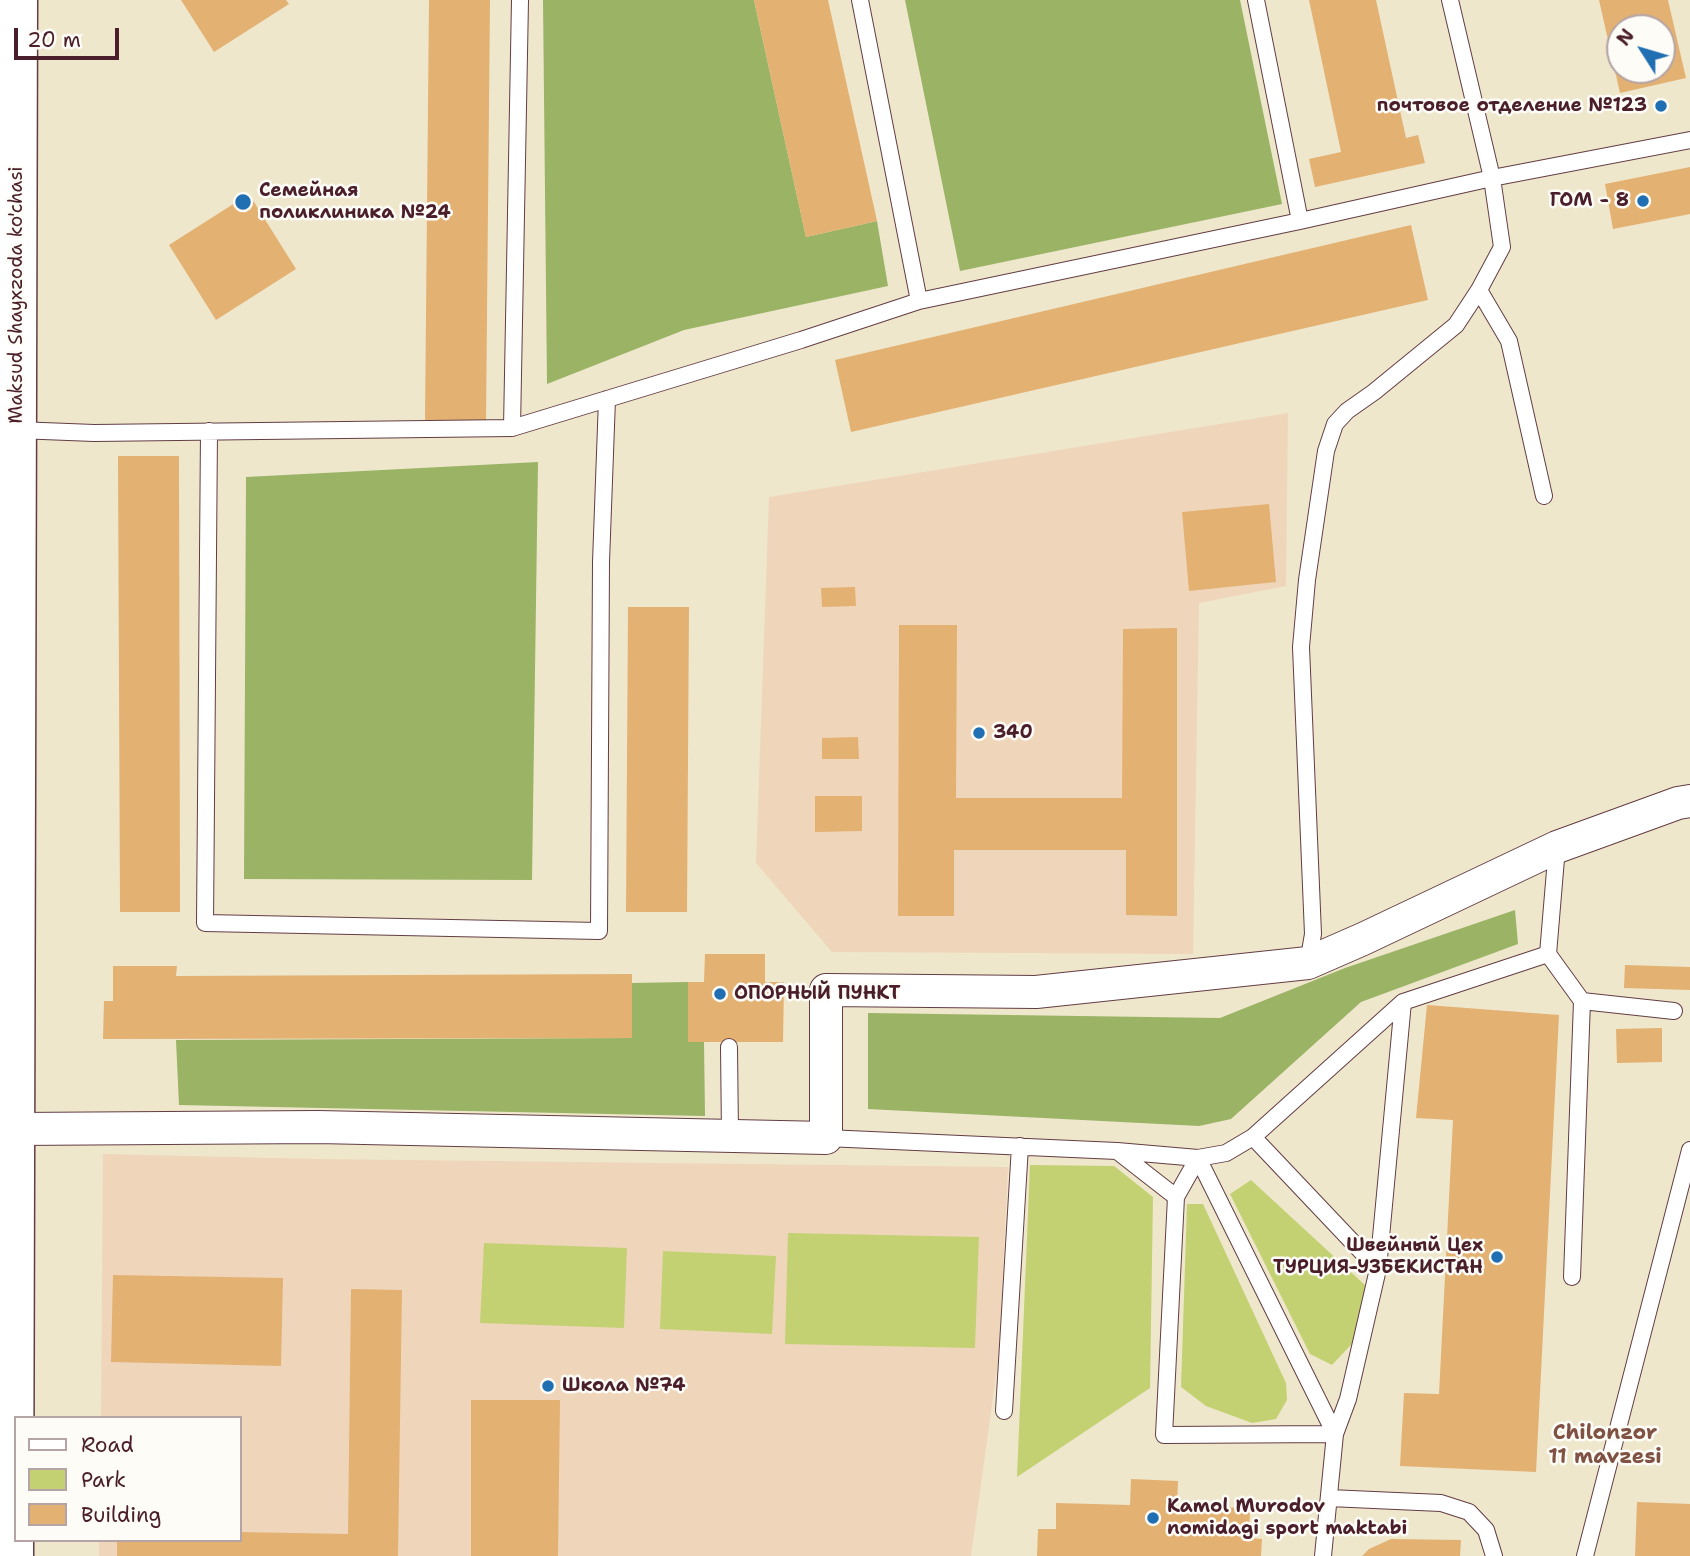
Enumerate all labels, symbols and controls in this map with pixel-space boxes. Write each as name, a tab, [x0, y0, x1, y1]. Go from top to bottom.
scale bar	[18, 14, 122, 58]
north arrow	[1606, 14, 1676, 84]
text: N	[1611, 24, 1640, 51]
text: 20 m	[27, 26, 81, 54]
place label: почтовое отделение №123	[1376, 95, 1647, 117]
marker: почтовое отделение №123	[1653, 98, 1669, 114]
street label: Maksud Shayxzoda ko'chasi	[6, 166, 28, 424]
place label: Семейная поликлиника №24	[259, 180, 451, 224]
place label: ГОМ - 8	[1550, 190, 1629, 212]
marker: Семейная поликлиника №24	[233, 192, 253, 212]
marker: ГОМ - 8	[1635, 193, 1651, 209]
place label: 340	[993, 722, 1033, 744]
marker: 340	[971, 725, 987, 741]
place label: ОПОРНЫЙ ПУНКТ	[734, 983, 901, 1005]
marker: ОПОРНЫЙ ПУНКТ	[712, 986, 728, 1002]
place label: Швейный Цех ТУРЦИЯ-УЗБЕКИСТАН	[1273, 1235, 1483, 1279]
marker: Швейный Цех ТУРЦИЯ-УЗБЕКИСТАН	[1489, 1249, 1505, 1265]
place label: Школа №74	[562, 1375, 686, 1397]
marker: Школа №74	[540, 1378, 556, 1394]
legend	[14, 1416, 242, 1542]
district label: Chilonzor 11 mavzesi	[1548, 1421, 1662, 1471]
text: Road	[81, 1431, 134, 1459]
text: Park	[81, 1466, 126, 1494]
place label: Kamol Murodov nomidagi sport maktabi	[1167, 1496, 1407, 1540]
text: Building	[81, 1501, 161, 1529]
marker: Kamol Murodov nomidagi sport maktabi	[1145, 1510, 1161, 1526]

